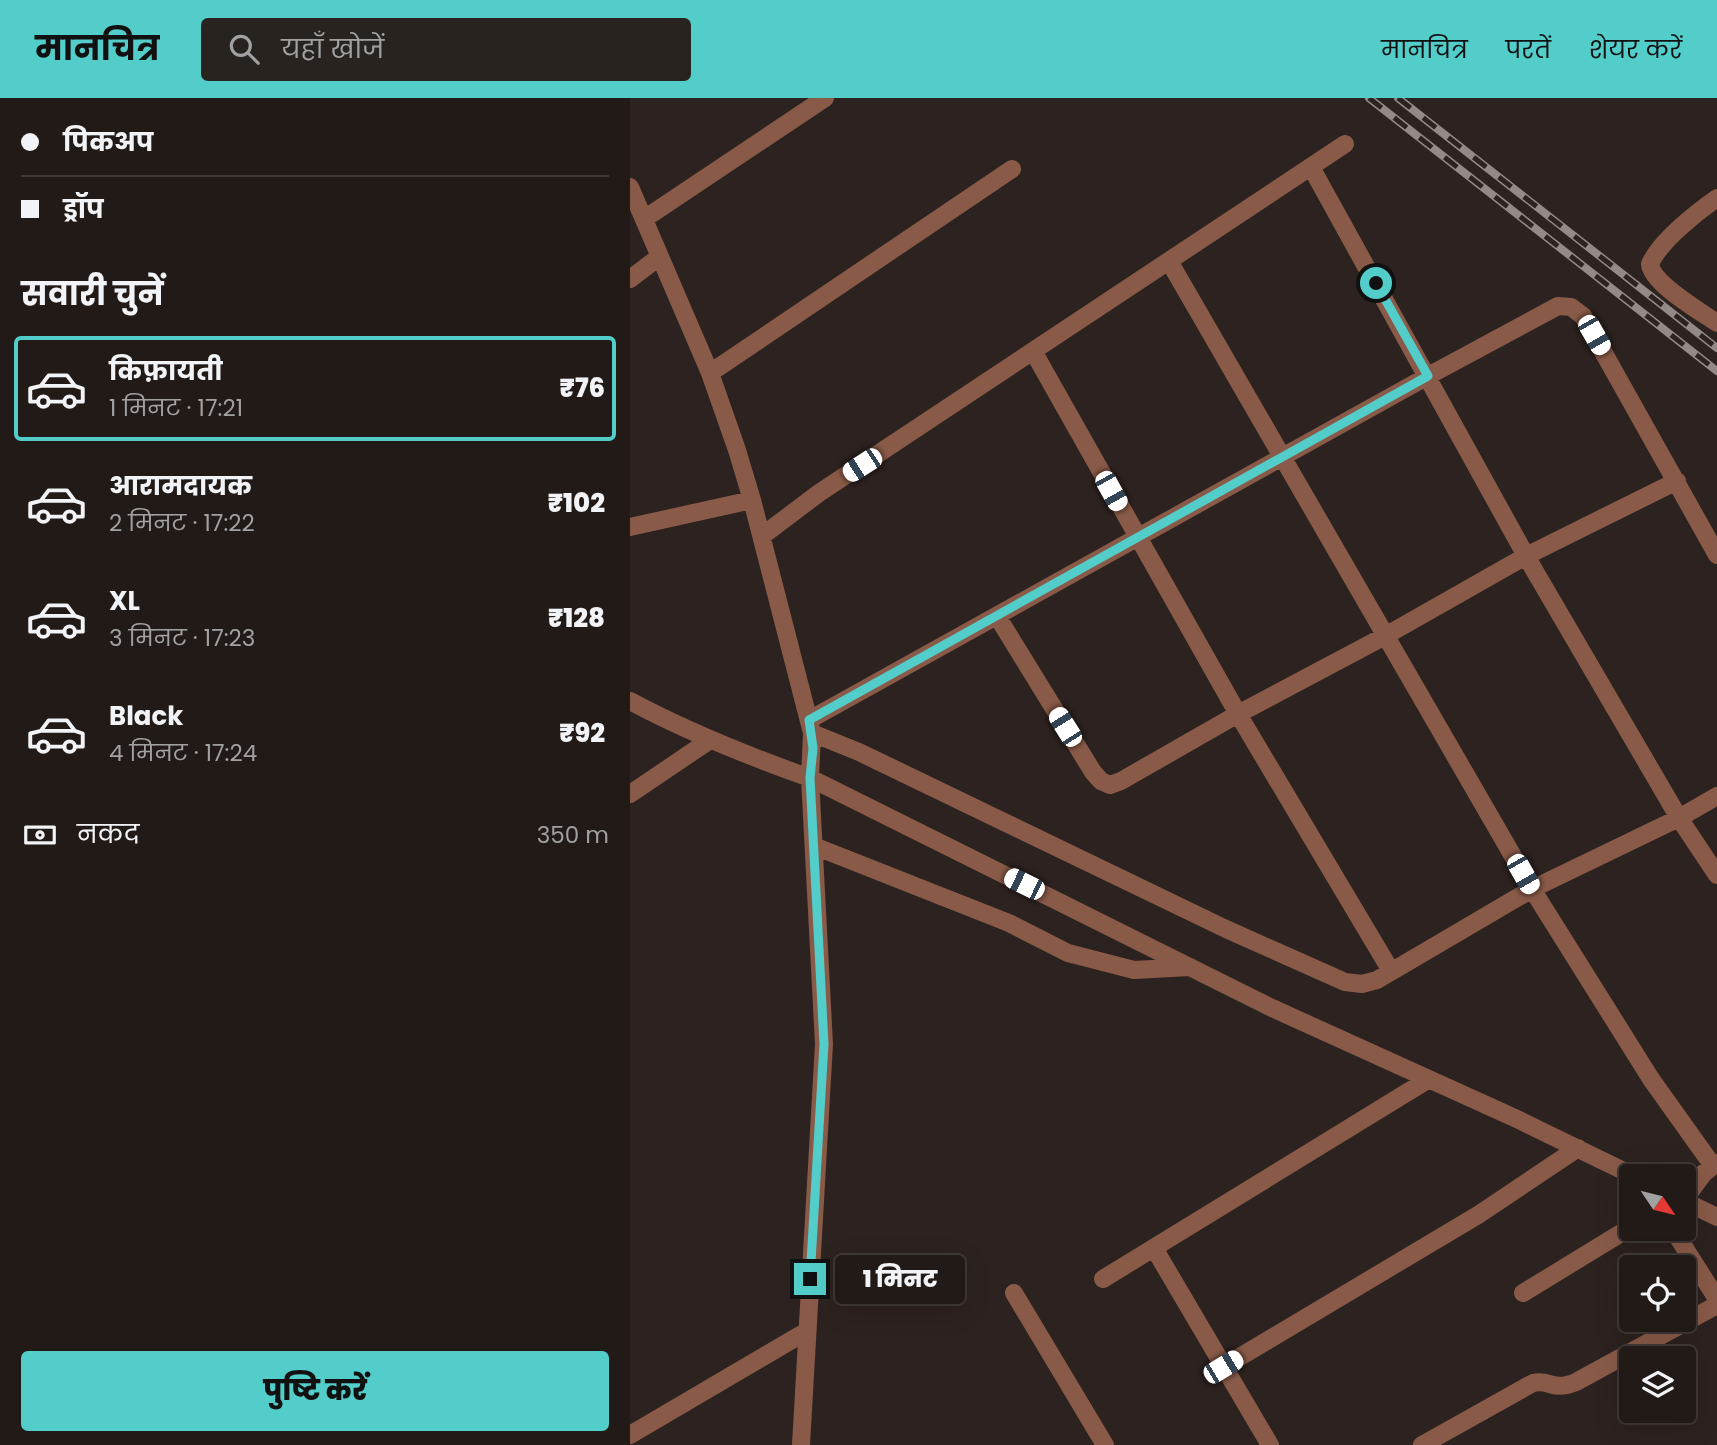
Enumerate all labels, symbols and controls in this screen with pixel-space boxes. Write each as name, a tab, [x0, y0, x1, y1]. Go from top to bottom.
search box	[201, 18, 691, 81]
text: मानचित्र	[35, 25, 159, 72]
icon: search	[225, 30, 263, 68]
text: यहाँ खोजें	[281, 31, 384, 67]
text: मानचित्र	[1381, 33, 1468, 66]
text: परतें	[1506, 33, 1551, 66]
text: शेयर करें	[1589, 33, 1682, 66]
text: पिकअप	[63, 124, 153, 160]
text: ड्रॉप	[63, 191, 104, 227]
route start	[1360, 267, 1392, 299]
text: सवारी चुनें	[21, 271, 163, 316]
car	[1575, 312, 1614, 358]
text: किफ़ायती	[109, 353, 223, 389]
icon: car	[25, 357, 88, 420]
text: ₹76	[560, 370, 605, 406]
text: 1 मिनट · 17:21	[109, 392, 243, 424]
car	[839, 445, 886, 485]
text: आरामदायक	[109, 468, 252, 504]
car	[1092, 468, 1131, 514]
icon: car	[25, 472, 88, 535]
text: ₹102	[548, 485, 605, 521]
text: 2 मिनट · 17:22	[109, 507, 255, 539]
text: XL	[109, 583, 140, 619]
icon: car	[25, 587, 88, 650]
text: ₹128	[548, 600, 605, 636]
text: 3 मिनट · 17:23	[109, 622, 255, 654]
text: Black	[109, 698, 183, 734]
icon: car	[25, 702, 88, 765]
car	[1045, 704, 1086, 750]
text: ₹92	[559, 715, 605, 751]
text: 4 मिनट · 17:24	[109, 737, 257, 769]
icon: cash	[21, 816, 59, 854]
text: नकद	[77, 816, 139, 852]
text: 350 m	[537, 819, 609, 851]
car	[1504, 851, 1543, 897]
car	[1001, 865, 1048, 903]
north arrow	[1619, 1164, 1696, 1241]
map controls	[1619, 1164, 1696, 1423]
callout: 1 मिनट	[834, 1254, 964, 1304]
button: locate	[1619, 1255, 1696, 1332]
route end	[794, 1263, 826, 1295]
text: 1 मिनट	[863, 1263, 937, 1295]
button: layers	[1619, 1346, 1696, 1423]
car	[1200, 1347, 1247, 1387]
button: पुष्टि करें	[21, 1351, 609, 1431]

